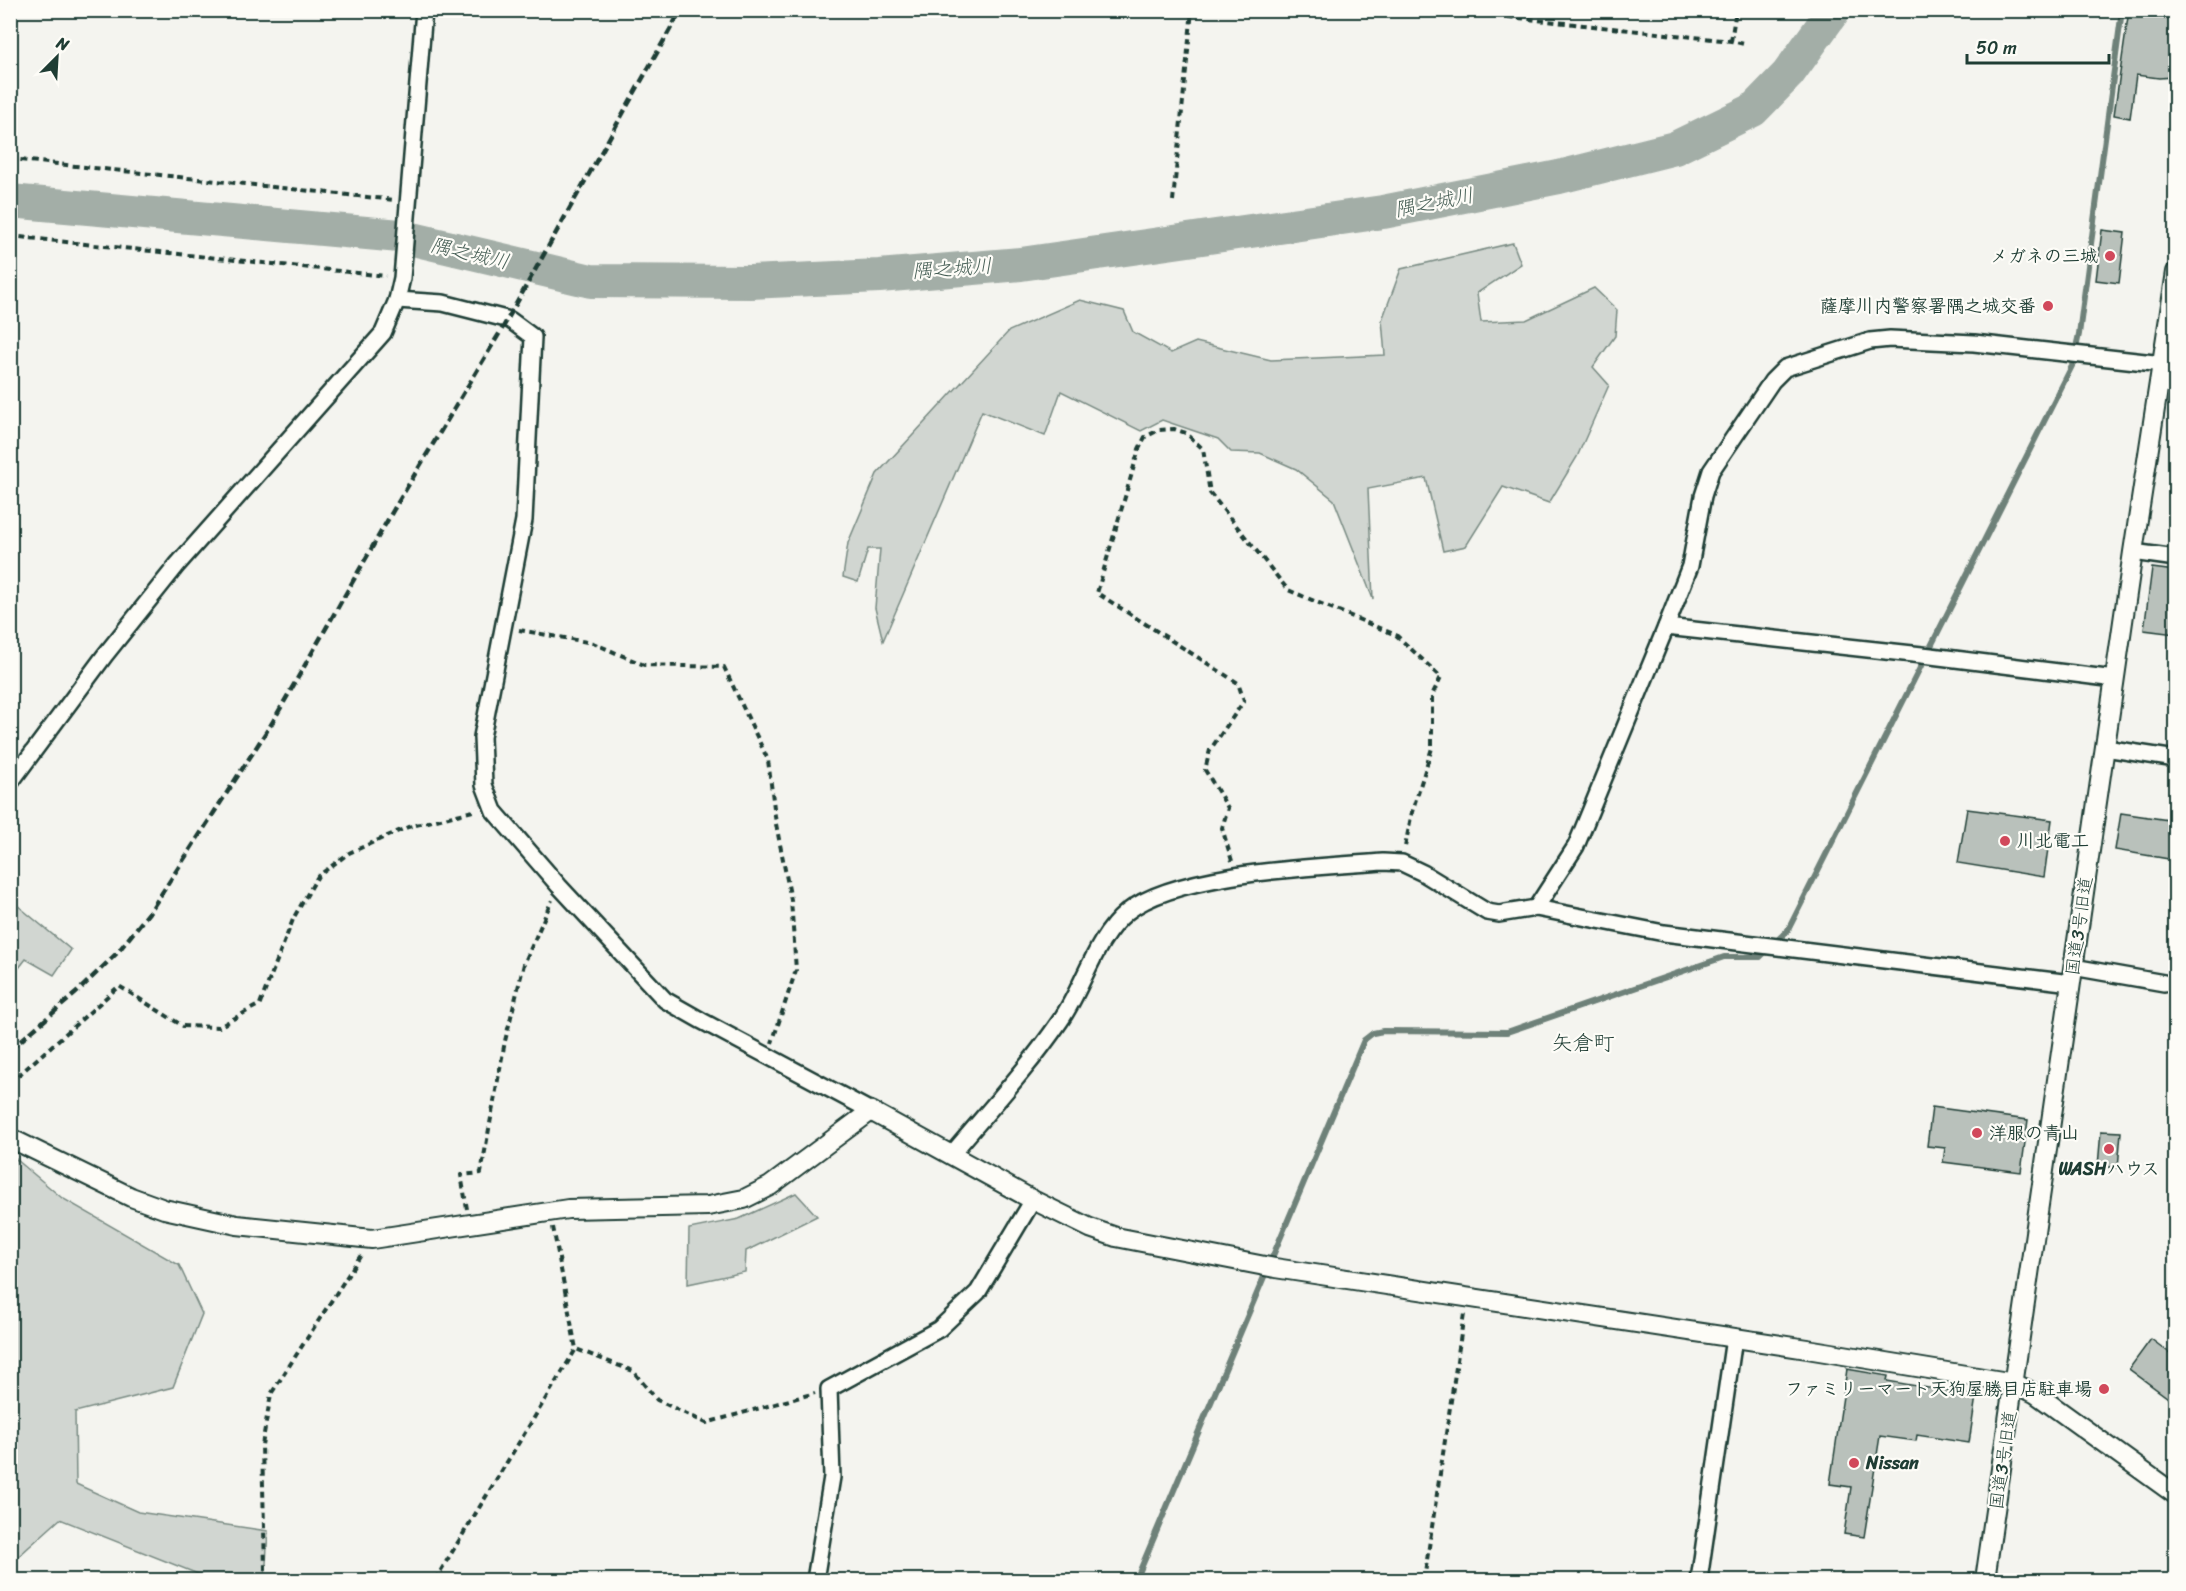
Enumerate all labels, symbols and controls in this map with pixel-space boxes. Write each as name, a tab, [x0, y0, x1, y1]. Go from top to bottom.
north arrow	[27, 27, 87, 87]
scale bar	[1967, 27, 2110, 65]
text: N	[51, 28, 75, 60]
text: 50 m	[1976, 32, 2017, 64]
water label: 隅之城川	[1391, 178, 1477, 227]
water label: 隅之城川	[427, 227, 513, 280]
place label: メガネの三城	[1990, 240, 2098, 272]
water label: 隅之城川	[911, 248, 993, 289]
marker: メガネの三城	[2103, 249, 2117, 263]
place label: 薩摩川内警察署隅之城交番	[1820, 290, 2036, 322]
marker: 薩摩川内警察署隅之城交番	[2041, 299, 2055, 313]
place label: 川北電工	[2017, 825, 2089, 857]
marker: 川北電工	[1998, 834, 2012, 848]
street label: 国道3号旧道	[2056, 874, 2102, 978]
district label: 矢倉町	[1552, 1024, 1615, 1062]
place label: 洋服の青山	[1989, 1117, 2079, 1149]
marker: 洋服の青山	[1970, 1126, 1984, 1140]
marker: WASHハウス	[2102, 1142, 2116, 1156]
place label: WASHハウス	[2058, 1153, 2160, 1185]
place label: ファミリーマート天狗屋勝目店駐車場	[1785, 1373, 2092, 1405]
marker: ファミリーマート天狗屋勝目店駐車場	[2097, 1382, 2111, 1396]
street label: 国道3号旧道	[1980, 1408, 2026, 1512]
place label: Nissan	[1865, 1447, 1919, 1479]
marker: Nissan	[1847, 1456, 1861, 1470]

